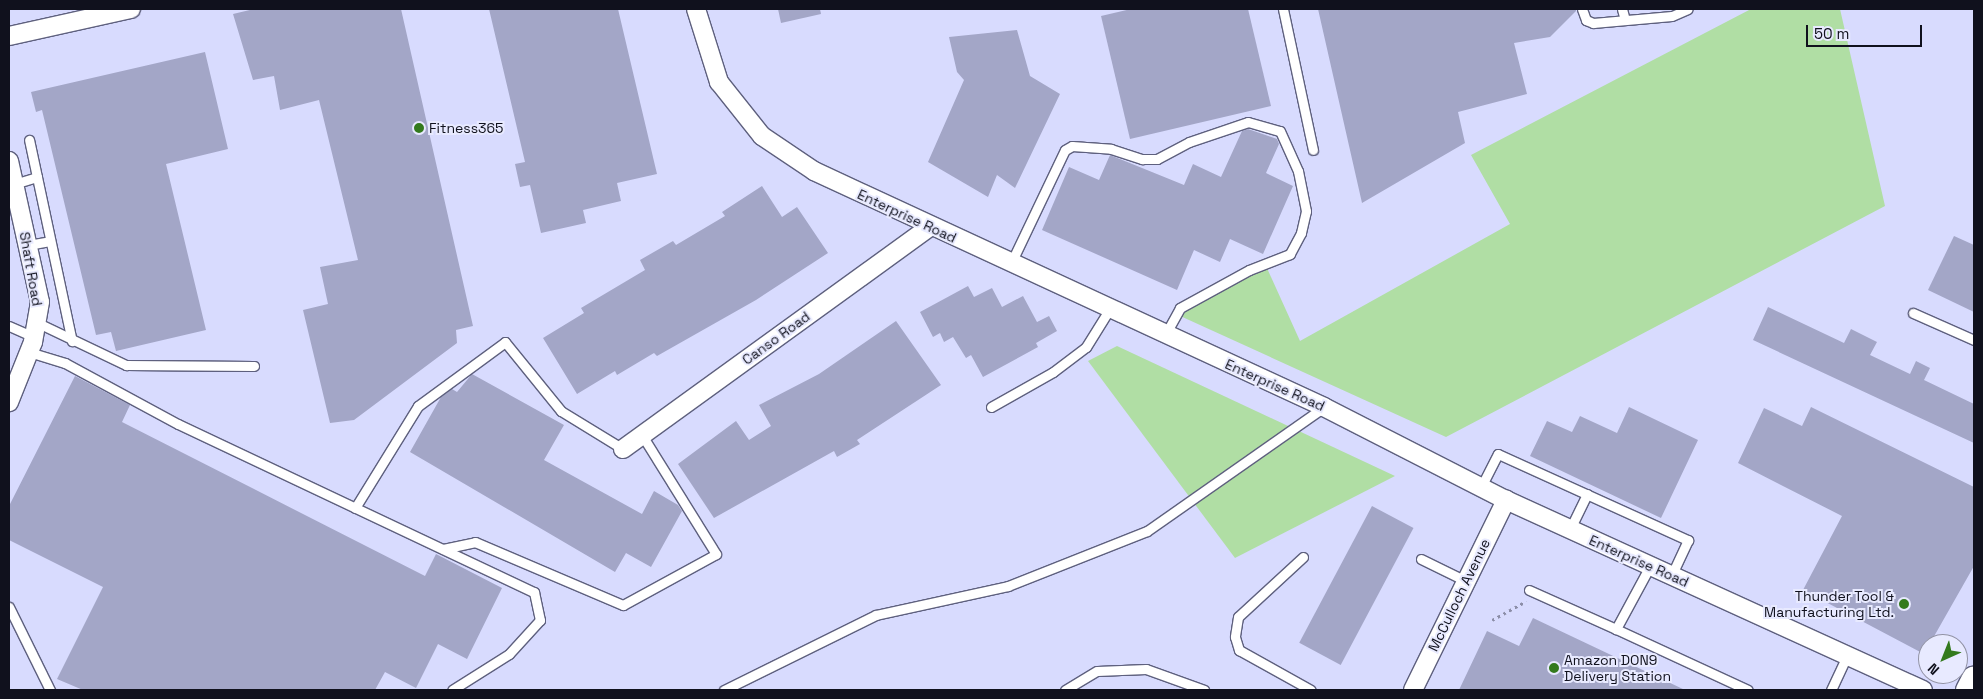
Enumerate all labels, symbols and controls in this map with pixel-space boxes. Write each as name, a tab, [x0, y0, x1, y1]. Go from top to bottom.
scale bar	[1808, 15, 1924, 47]
text: 50 m	[1814, 24, 1849, 43]
place label: Fitness365	[429, 120, 503, 136]
marker: Fitness365	[413, 122, 425, 134]
street label: Enterprise Road	[855, 186, 959, 246]
street label: Shaft Road	[16, 231, 46, 307]
street label: Canso Road	[739, 308, 813, 368]
street label: Enterprise Road	[1223, 355, 1327, 415]
street label: Enterprise Road	[1587, 531, 1691, 591]
street label: McCulloch Avenue	[1424, 536, 1494, 654]
place label: Thunder Tool & Manufacturing Ltd.	[1764, 588, 1894, 620]
marker: Thunder Tool & Manufacturing Ltd.	[1898, 598, 1910, 610]
north arrow	[1918, 634, 1968, 684]
place label: Amazon DON9 Delivery Station	[1564, 652, 1671, 684]
text: N	[1924, 659, 1943, 679]
marker: Amazon DON9 Delivery Station	[1548, 662, 1560, 674]

